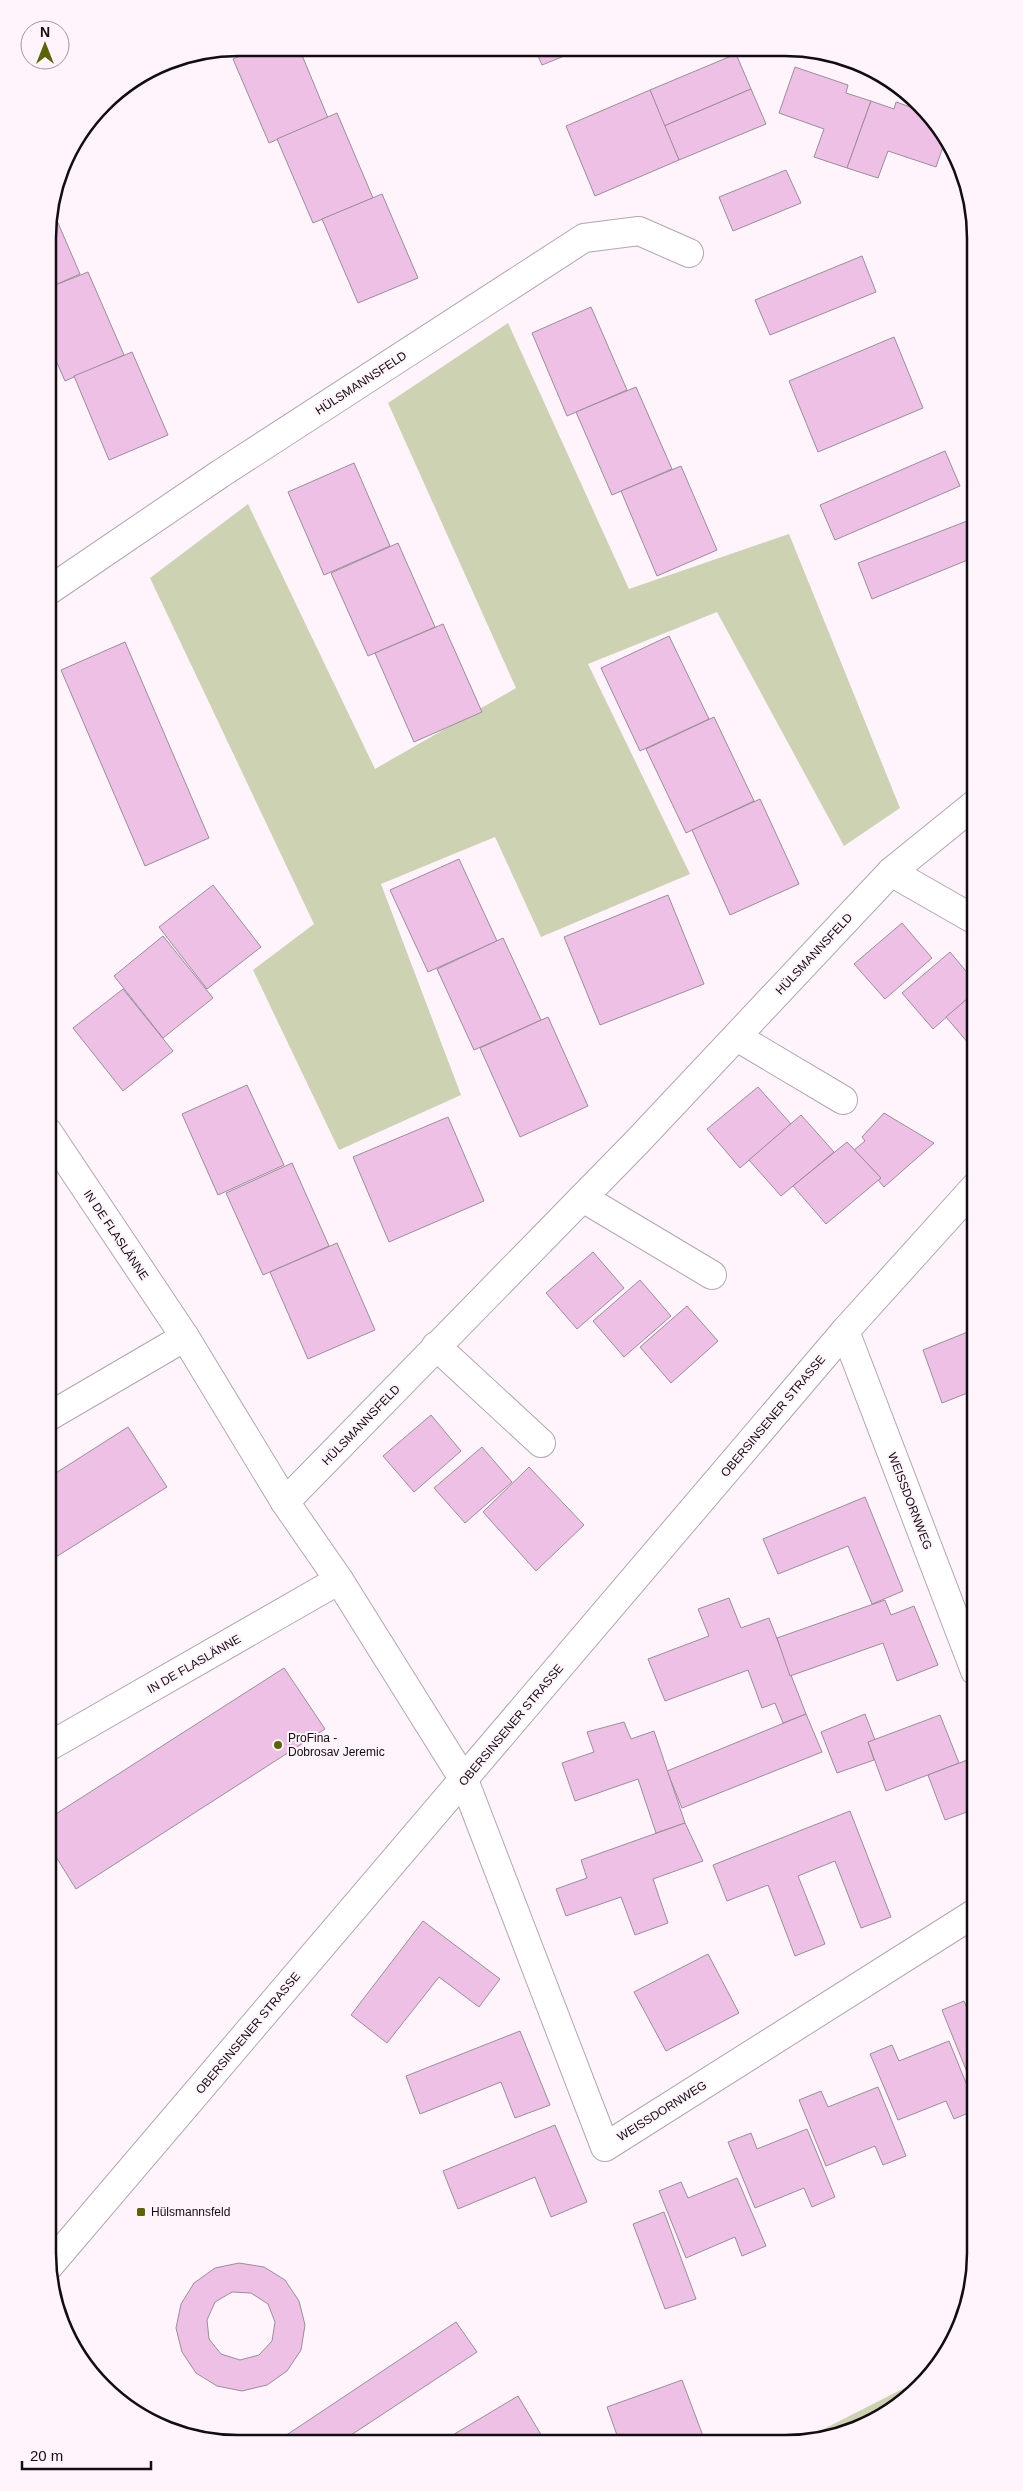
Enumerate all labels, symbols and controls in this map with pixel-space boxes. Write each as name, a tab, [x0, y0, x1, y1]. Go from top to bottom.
north arrow	[20, 20, 70, 70]
text: N	[40, 24, 50, 40]
street label: HÜLSMANNSFELD	[313, 348, 410, 418]
street label: HÜLSMANNSFELD	[773, 910, 855, 998]
street label: IN DE FLASLÄNNE	[81, 1187, 151, 1283]
street label: OBERSINSENER STRASSE	[718, 1352, 828, 1480]
street label: HÜLSMANNSFELD	[319, 1382, 403, 1468]
street label: WEISSDORNWEG	[885, 1451, 935, 1551]
street label: IN DE FLASLÄNNE	[145, 1632, 243, 1696]
street label: OBERSINSENER STRASSE	[456, 1661, 566, 1789]
place label: ProFina - Dobrosav Jeremic	[288, 1731, 385, 1759]
marker: ProFina - Dobrosav Jeremic	[272, 1739, 284, 1751]
street label: OBERSINSENER STRASSE	[193, 1969, 303, 2097]
street label: WEISSDORNWEG	[615, 2078, 709, 2144]
place label: Hülsmannsfeld	[151, 2205, 230, 2219]
marker: Hülsmannsfeld	[135, 2206, 147, 2218]
scale bar	[22, 2438, 151, 2470]
text: 20 m	[30, 2447, 63, 2464]

